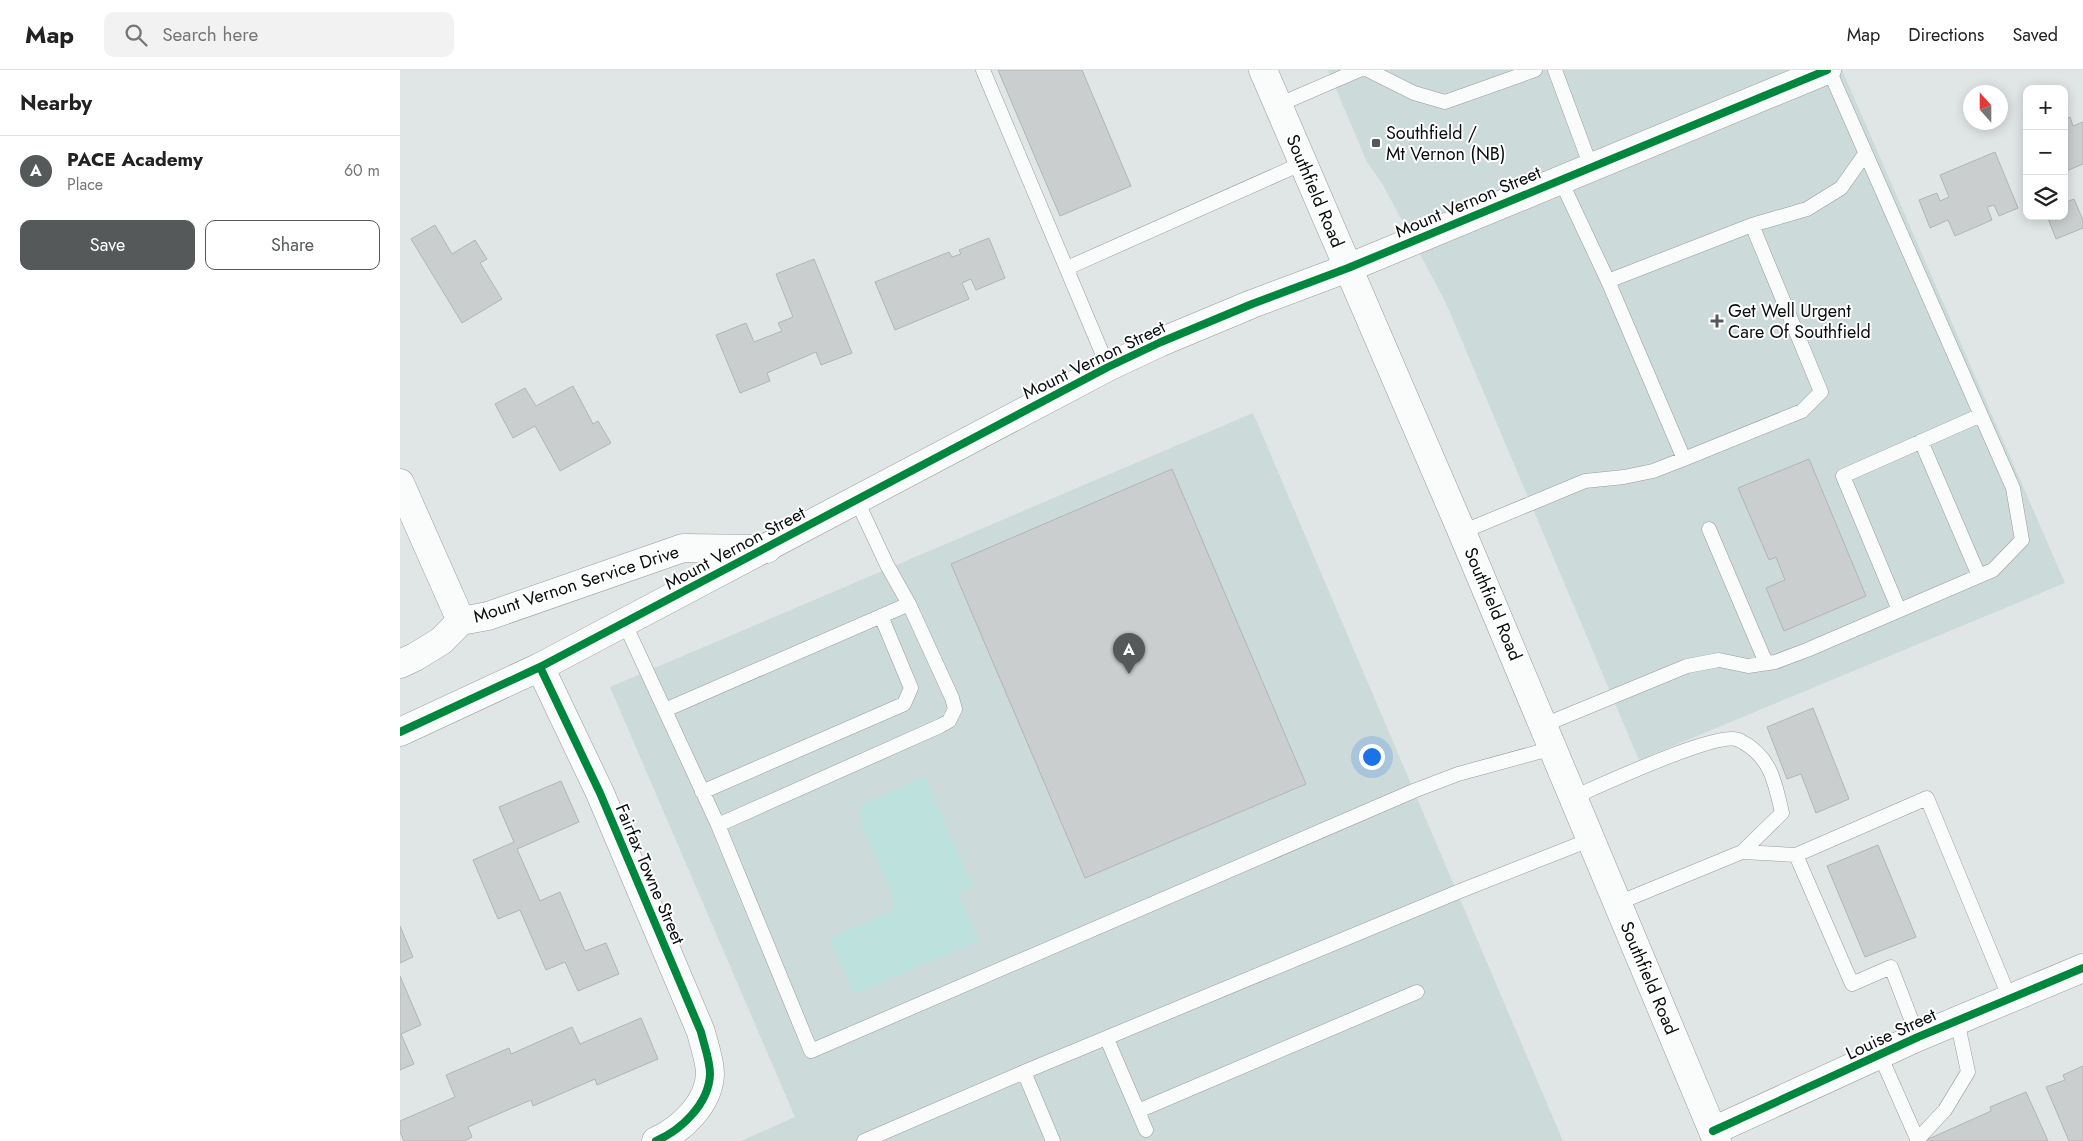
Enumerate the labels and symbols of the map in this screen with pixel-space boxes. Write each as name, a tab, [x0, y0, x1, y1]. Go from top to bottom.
north arrow	[1963, 85, 2008, 130]
place label: Southfield / Mt Vernon (NB)	[1386, 120, 1505, 167]
street label: Southfield Road	[1279, 130, 1351, 252]
marker: Southfield / Mt Vernon (NB)	[1370, 137, 1382, 149]
street label: Mount Vernon Street	[1391, 159, 1545, 244]
place label: Get Well Urgent Care Of Southfield	[1728, 298, 1871, 345]
street label: Mount Vernon Street	[1018, 314, 1170, 406]
marker: Get Well Urgent Care Of Southfield	[1710, 314, 1724, 328]
street label: Mount Vernon Street	[660, 500, 811, 596]
street label: Mount Vernon Service Drive	[470, 538, 682, 630]
street label: Southfield Road	[1457, 543, 1529, 665]
pin: A	[1113, 633, 1145, 674]
your location	[1359, 744, 1385, 770]
street label: Fairfax Towne Street	[609, 800, 692, 949]
street label: Southfield Road	[1613, 917, 1685, 1039]
street label: Louise Street	[1842, 1001, 1941, 1066]

